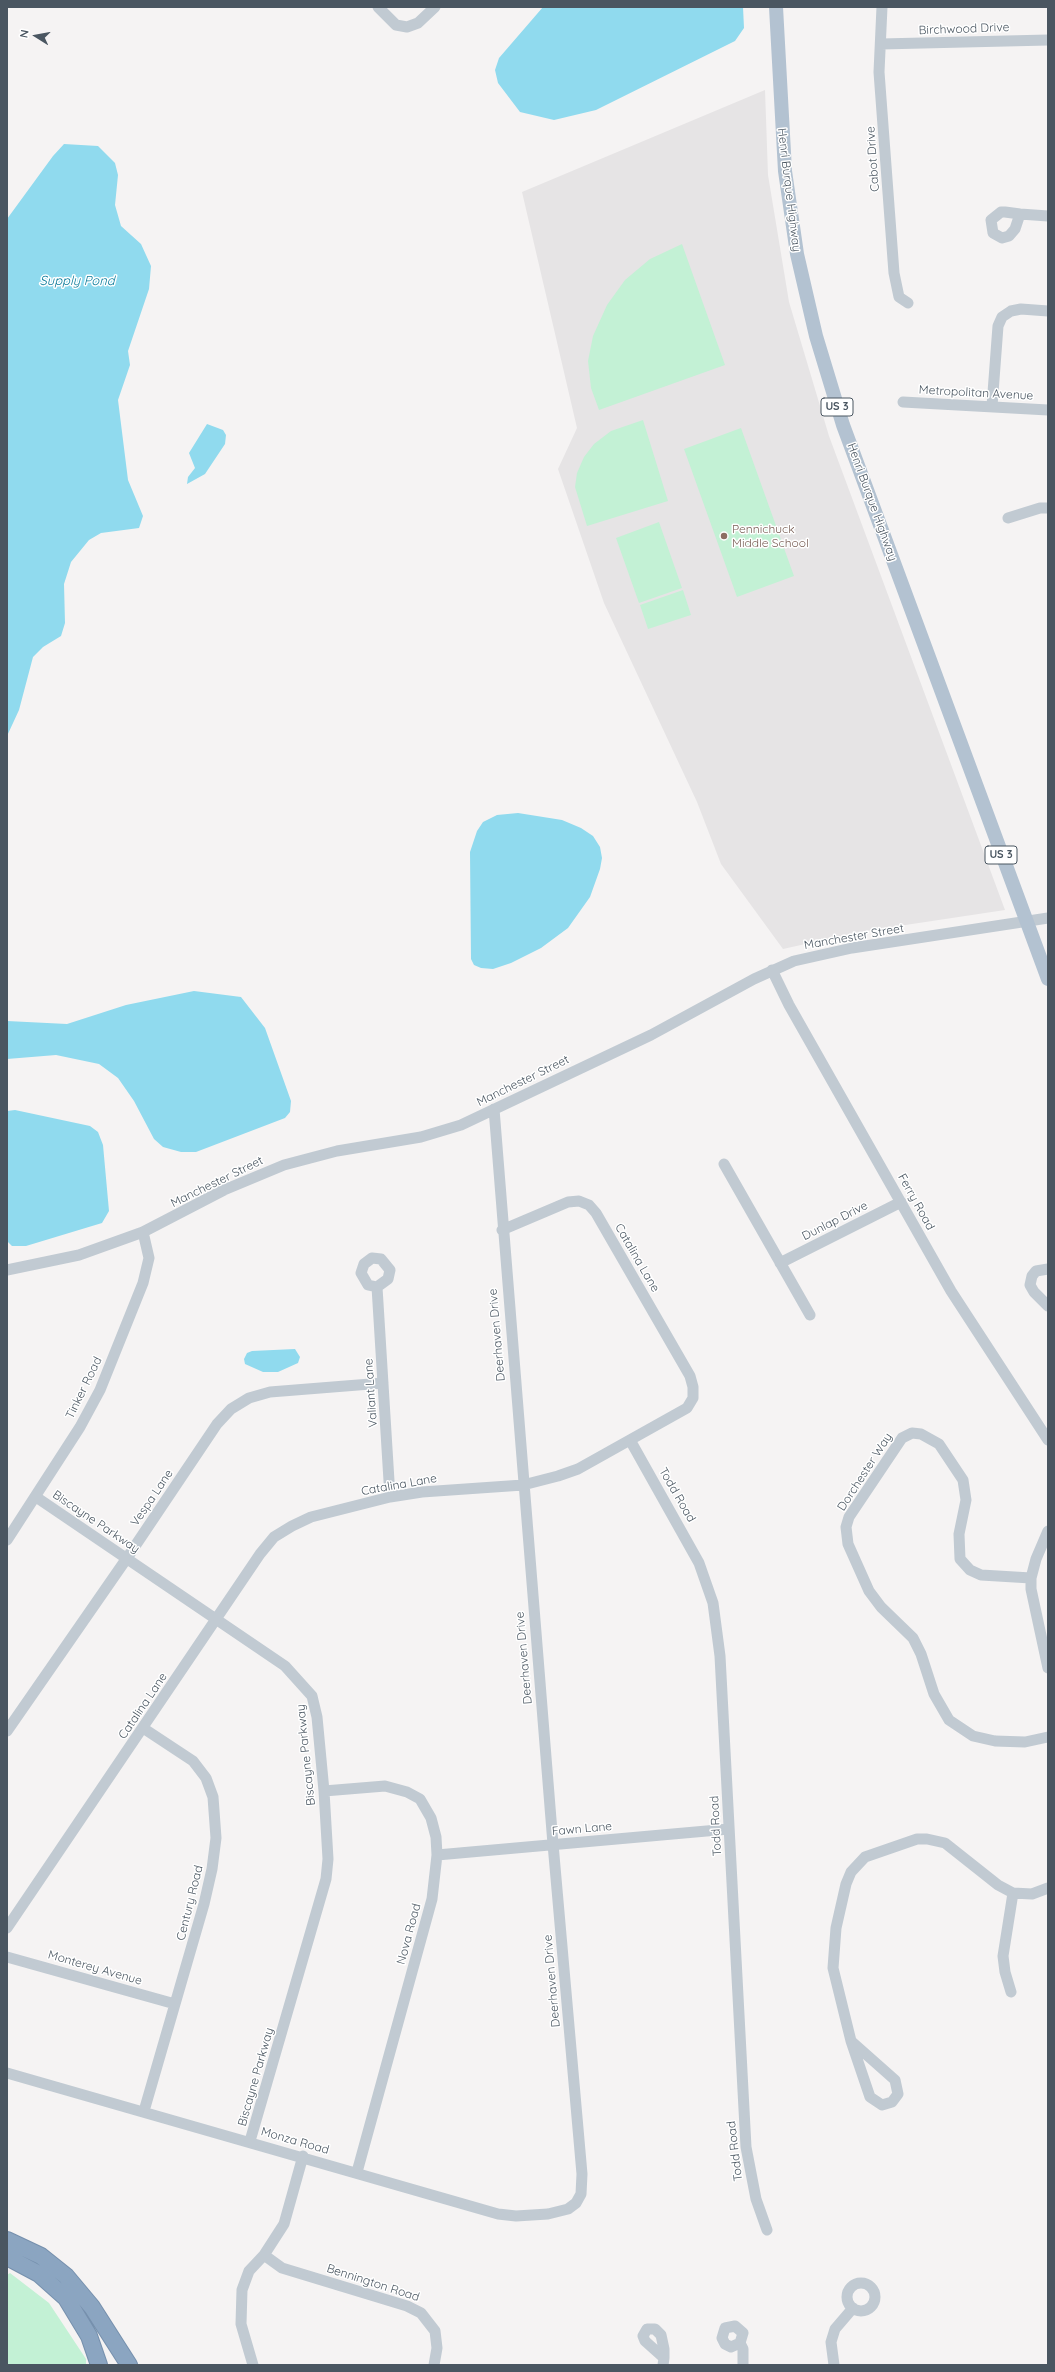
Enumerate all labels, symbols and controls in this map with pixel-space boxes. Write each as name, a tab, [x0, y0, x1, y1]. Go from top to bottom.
north arrow	[16, 16, 56, 56]
street label: Birchwood Drive	[918, 20, 1010, 38]
text: N	[17, 28, 32, 39]
street label: Cabot Drive	[864, 126, 882, 192]
street label: Henri Burque Highway	[774, 127, 804, 253]
water label: Supply Pond	[39, 273, 115, 289]
street label: Metropolitan Avenue	[918, 383, 1034, 403]
road number: US 3	[821, 398, 853, 416]
street label: Henri Burque Highway	[844, 441, 900, 563]
place label: Pennichuck Middle School	[732, 522, 809, 550]
marker: Pennichuck Middle School	[719, 531, 729, 541]
road number: US 3	[985, 846, 1017, 864]
street label: Manchester Street	[803, 921, 905, 953]
street label: Manchester Street	[474, 1052, 572, 1110]
street label: Manchester Street	[168, 1153, 266, 1211]
street label: Ferry Road	[895, 1171, 937, 1233]
street label: Dunlap Drive	[800, 1198, 870, 1244]
street label: Catalina Lane	[612, 1221, 662, 1295]
street label: Deerhaven Drive	[486, 1288, 508, 1382]
street label: Tinker Road	[63, 1355, 105, 1421]
street label: Valiant Lane	[361, 1358, 381, 1428]
street label: Dorchester Way	[834, 1430, 896, 1514]
street label: Todd Road	[656, 1465, 698, 1525]
street label: Vespa Lane	[128, 1467, 176, 1529]
street label: Catalina Lane	[360, 1471, 438, 1499]
street label: Biscayne Parkway	[50, 1488, 142, 1556]
street label: Deerhaven Drive	[513, 1611, 535, 1705]
street label: Catalina Lane	[116, 1670, 170, 1742]
street label: Biscayne Parkway	[294, 1704, 318, 1806]
street label: Todd Road	[707, 1795, 725, 1857]
street label: Fawn Lane	[551, 1819, 613, 1839]
street label: Century Road	[174, 1864, 206, 1942]
street label: Nova Road	[394, 1902, 424, 1966]
street label: Deerhaven Drive	[541, 1934, 563, 2028]
street label: Monterey Avenue	[46, 1948, 144, 1988]
street label: Biscayne Parkway	[235, 2026, 277, 2128]
street label: Todd Road	[724, 2120, 746, 2182]
street label: Monza Road	[259, 2124, 331, 2158]
street label: Bennington Road	[325, 2261, 421, 2305]

